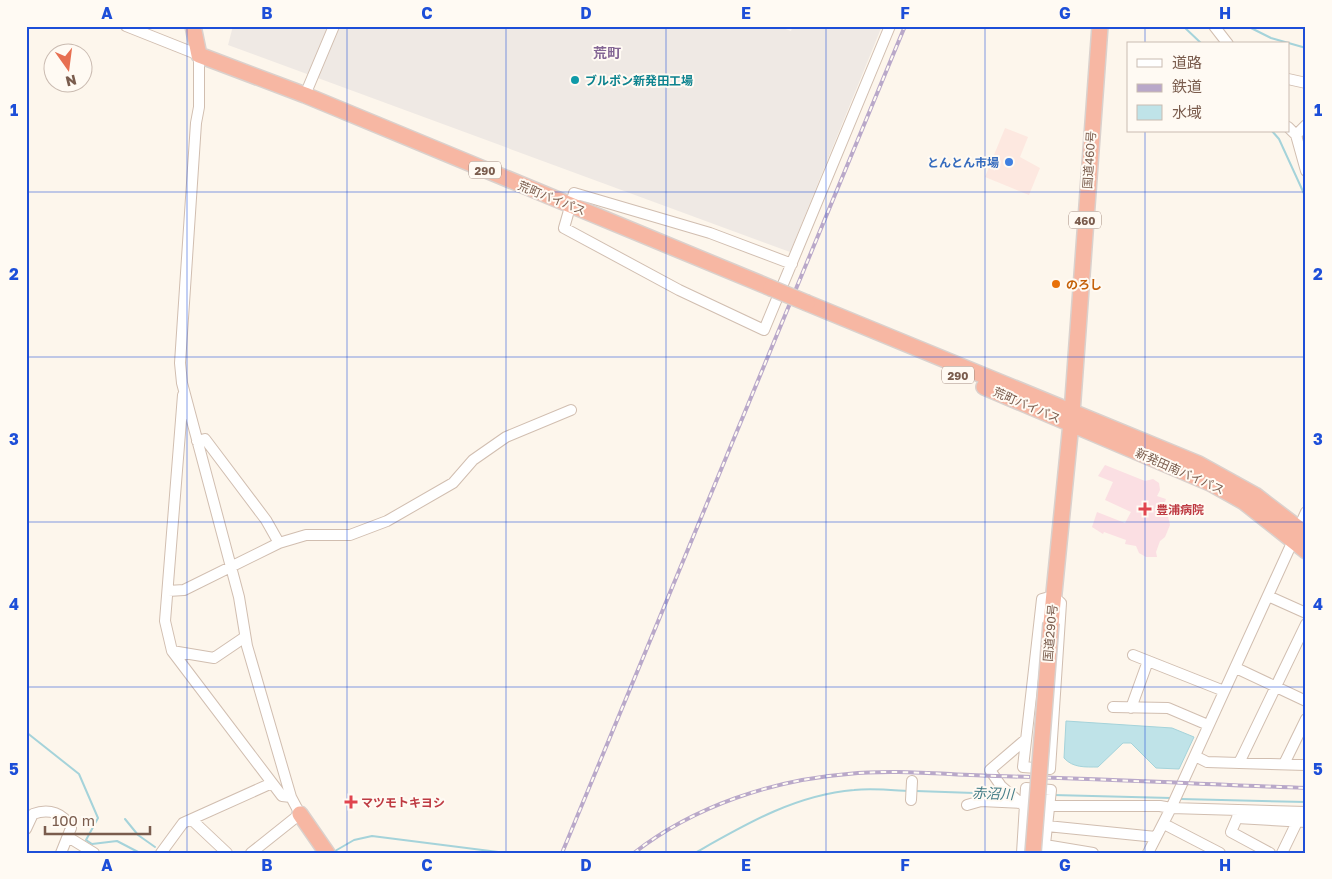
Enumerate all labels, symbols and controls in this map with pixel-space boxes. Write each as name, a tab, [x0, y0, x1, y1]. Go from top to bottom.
text: A	[101, 3, 113, 23]
text: B	[261, 3, 273, 23]
text: C	[421, 3, 433, 23]
text: D	[580, 3, 592, 23]
text: E	[741, 3, 751, 23]
text: F	[900, 3, 910, 23]
text: G	[1059, 3, 1071, 23]
text: H	[1219, 3, 1231, 23]
north arrow	[42, 42, 92, 92]
legend	[1127, 42, 1290, 132]
district label: 荒町	[593, 44, 621, 61]
text: 道路	[1172, 53, 1202, 71]
text: N	[64, 72, 78, 91]
place label: ブルボン新発田工場	[585, 73, 693, 88]
marker: ブルボン新発田工場	[569, 74, 581, 86]
text: 鉄道	[1172, 77, 1202, 95]
text: 1	[10, 100, 18, 120]
text: 1	[1314, 100, 1322, 120]
text: 水域	[1172, 103, 1202, 121]
street label: 国道460号	[1079, 131, 1099, 189]
place label: とんとん市場	[927, 155, 999, 170]
marker: とんとん市場	[1003, 156, 1015, 168]
road number: 290	[469, 162, 501, 178]
street label: 荒町バイパス	[516, 178, 588, 218]
road number: 460	[1069, 212, 1101, 228]
text: 2	[9, 264, 19, 284]
text: 2	[1313, 264, 1323, 284]
place label: のろし	[1066, 277, 1102, 292]
marker: のろし	[1050, 278, 1062, 290]
road number: 290	[942, 366, 974, 384]
street label: 荒町バイパス	[991, 384, 1063, 426]
text: 3	[9, 429, 19, 449]
text: 3	[1313, 429, 1323, 449]
street label: 新発田南バイパス	[1133, 445, 1227, 497]
marker: 豊浦病院	[1138, 502, 1152, 516]
place label: 豊浦病院	[1156, 502, 1204, 517]
text: 4	[9, 594, 19, 614]
text: 4	[1313, 594, 1323, 614]
street label: 国道290号	[1040, 604, 1060, 662]
text: 5	[9, 759, 19, 779]
text: 5	[1313, 759, 1323, 779]
water label: 赤沼川	[972, 784, 1016, 802]
place label: マツモトキヨシ	[361, 795, 445, 810]
marker: マツモトキヨシ	[345, 796, 357, 808]
scale bar	[45, 804, 150, 836]
text: 100 m	[52, 811, 95, 829]
text: A	[101, 855, 113, 875]
text: B	[261, 855, 273, 875]
text: C	[421, 855, 433, 875]
text: D	[580, 855, 592, 875]
text: E	[741, 855, 751, 875]
text: F	[900, 855, 910, 875]
text: G	[1059, 855, 1071, 875]
text: H	[1219, 855, 1231, 875]

